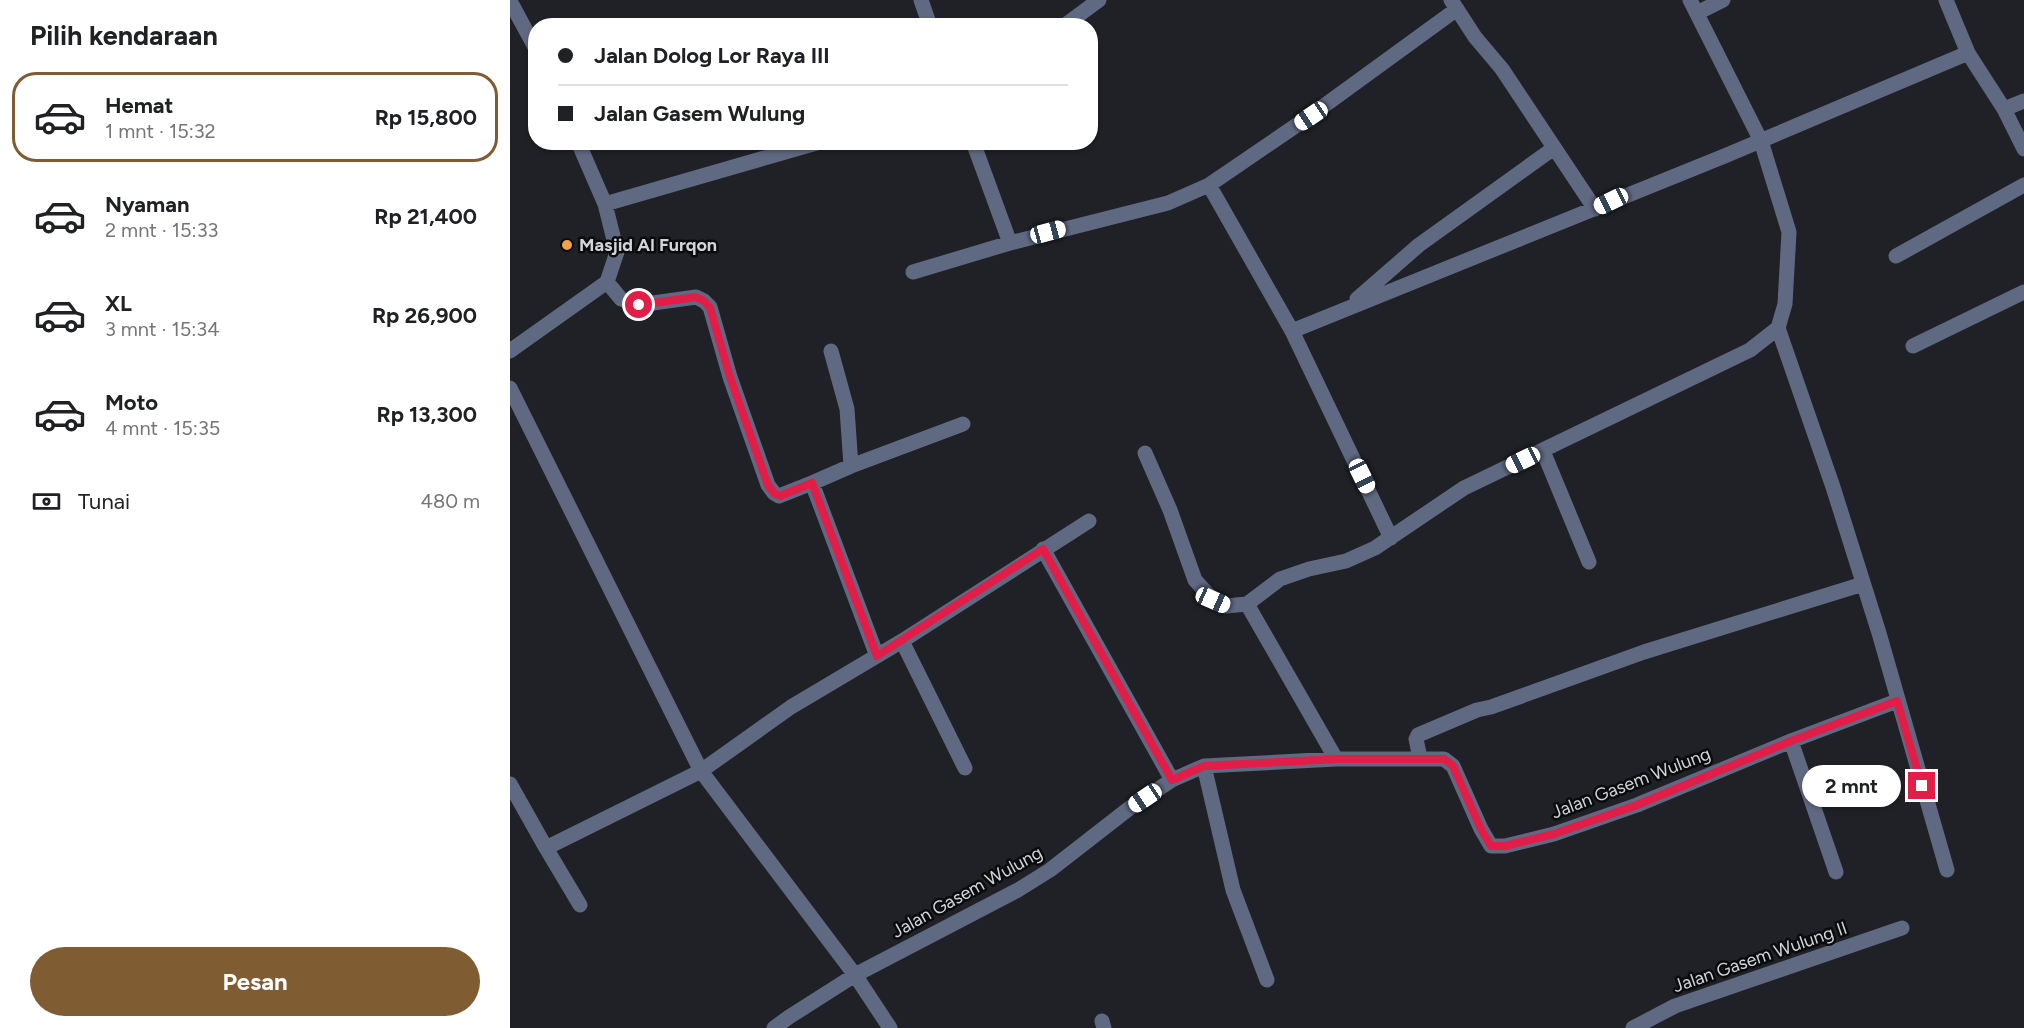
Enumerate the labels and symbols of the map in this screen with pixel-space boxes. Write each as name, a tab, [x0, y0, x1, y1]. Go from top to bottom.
car	[1291, 98, 1331, 134]
car	[1591, 185, 1631, 217]
car	[1028, 219, 1068, 245]
place label: Masjid Al Furqon	[579, 234, 717, 256]
marker: Masjid Al Furqon	[560, 238, 574, 252]
route start	[625, 291, 652, 318]
car	[1503, 444, 1543, 476]
car	[1346, 456, 1378, 496]
car	[1193, 584, 1233, 616]
street label: Jalan Gasem Wulung	[1548, 742, 1714, 824]
callout: 2 mnt	[1802, 765, 1901, 807]
route end	[1908, 772, 1935, 799]
car	[1125, 780, 1165, 816]
street label: Jalan Gasem Wulung	[888, 841, 1046, 943]
street label: Jalan Gasem Wulung II	[1670, 917, 1850, 997]

